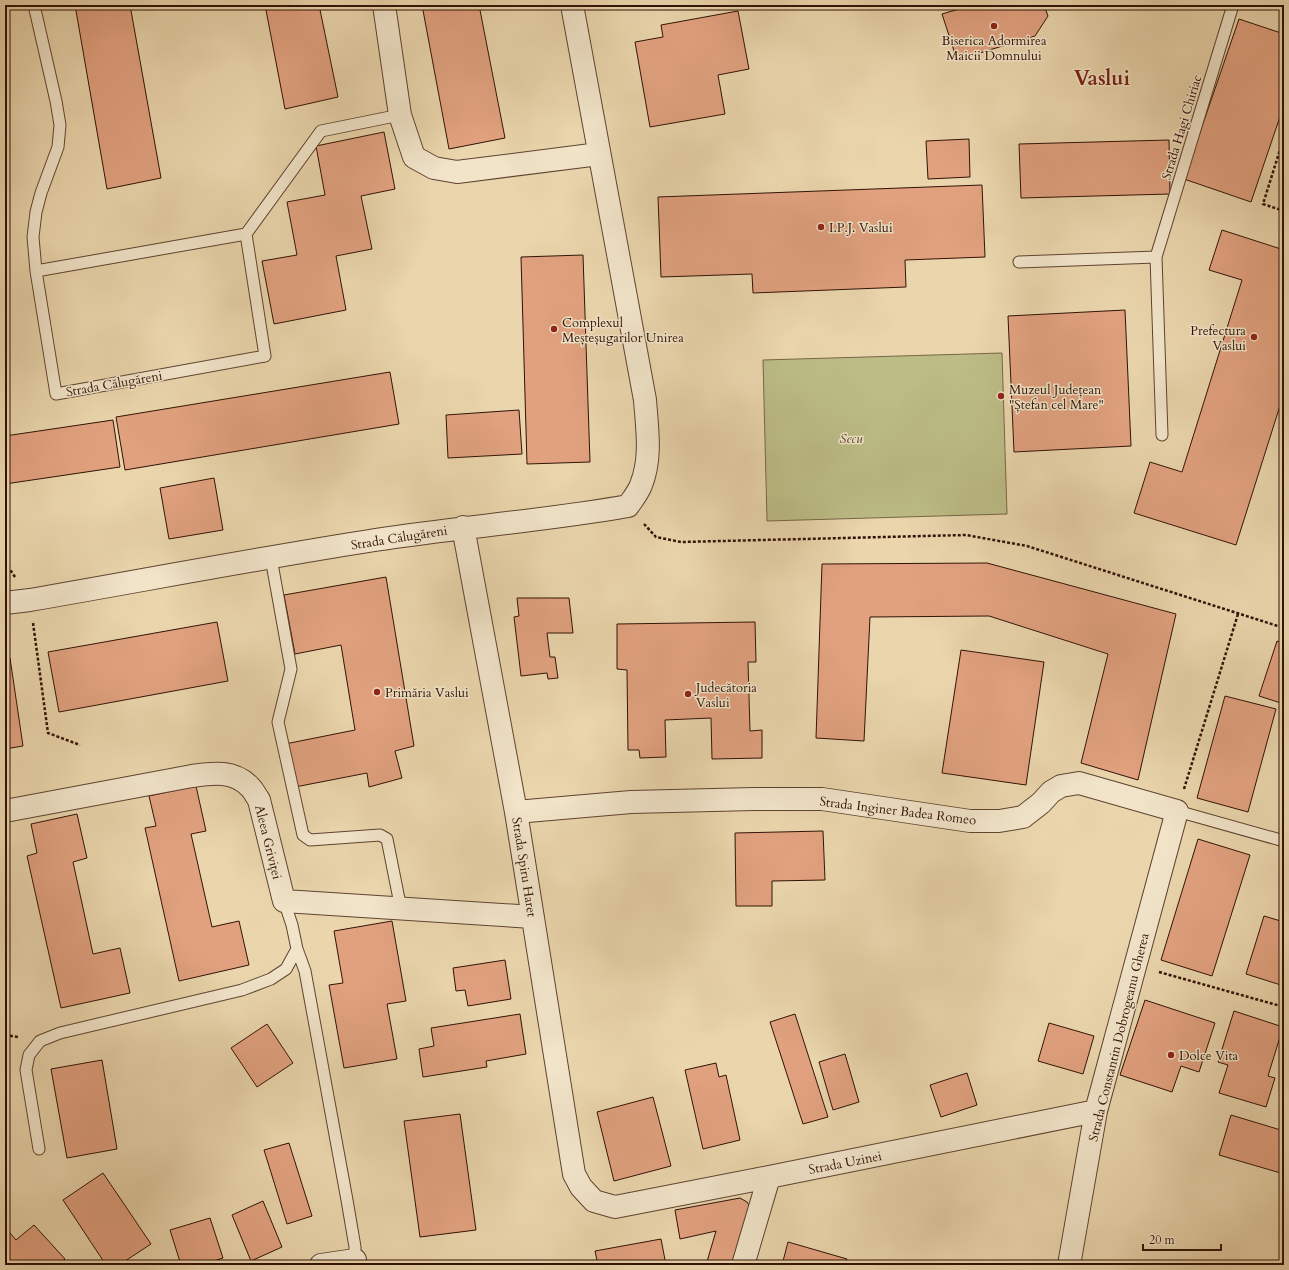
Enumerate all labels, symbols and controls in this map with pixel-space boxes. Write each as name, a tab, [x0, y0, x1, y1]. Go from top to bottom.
marker: Biserica Adormirea Maicii Domnului	[989, 21, 999, 31]
place label: Biserica Adormirea Maicii Domnului	[941, 32, 1047, 65]
district label: Vaslui	[1074, 64, 1131, 93]
street label: Strada Hagi Chiriac	[1157, 73, 1206, 182]
place label: I.P.J. Vaslui	[829, 219, 893, 237]
marker: I.P.J. Vaslui	[816, 222, 826, 232]
place label: Complexul Meșteșugarilor Unirea	[562, 314, 684, 347]
place label: Prefectura Vaslui	[1190, 322, 1246, 355]
marker: Complexul Meșteșugarilor Unirea	[549, 324, 559, 334]
marker: Prefectura Vaslui	[1249, 332, 1259, 342]
street label: Strada Călugăreni	[65, 367, 164, 401]
place label: Muzeul Județean "Ștefan cel Mare"	[1009, 381, 1104, 414]
marker: Muzeul Județean "Ștefan cel Mare"	[996, 391, 1006, 401]
park label: Secu	[839, 430, 863, 448]
street label: Strada Călugăreni	[350, 521, 449, 554]
place label: Judecătoria Vaslui	[694, 679, 757, 712]
place label: Primăria Vaslui	[385, 684, 469, 702]
marker: Primăria Vaslui	[372, 687, 382, 697]
marker: Judecătoria Vaslui	[683, 689, 693, 699]
street label: Strada Inginer Badea Romeo	[819, 792, 977, 830]
street label: Aleea Griviței	[250, 803, 286, 882]
street label: Strada Spiru Haret	[507, 816, 541, 918]
street label: Strada Constantin Dobrogeanu Gherea	[1084, 931, 1154, 1143]
place label: Dolce Vita	[1179, 1047, 1239, 1065]
marker: Dolce Vita	[1166, 1050, 1176, 1060]
street label: Strada Uzinei	[807, 1147, 884, 1179]
scale bar	[1143, 1226, 1221, 1252]
text: 20 m	[1149, 1232, 1176, 1248]

